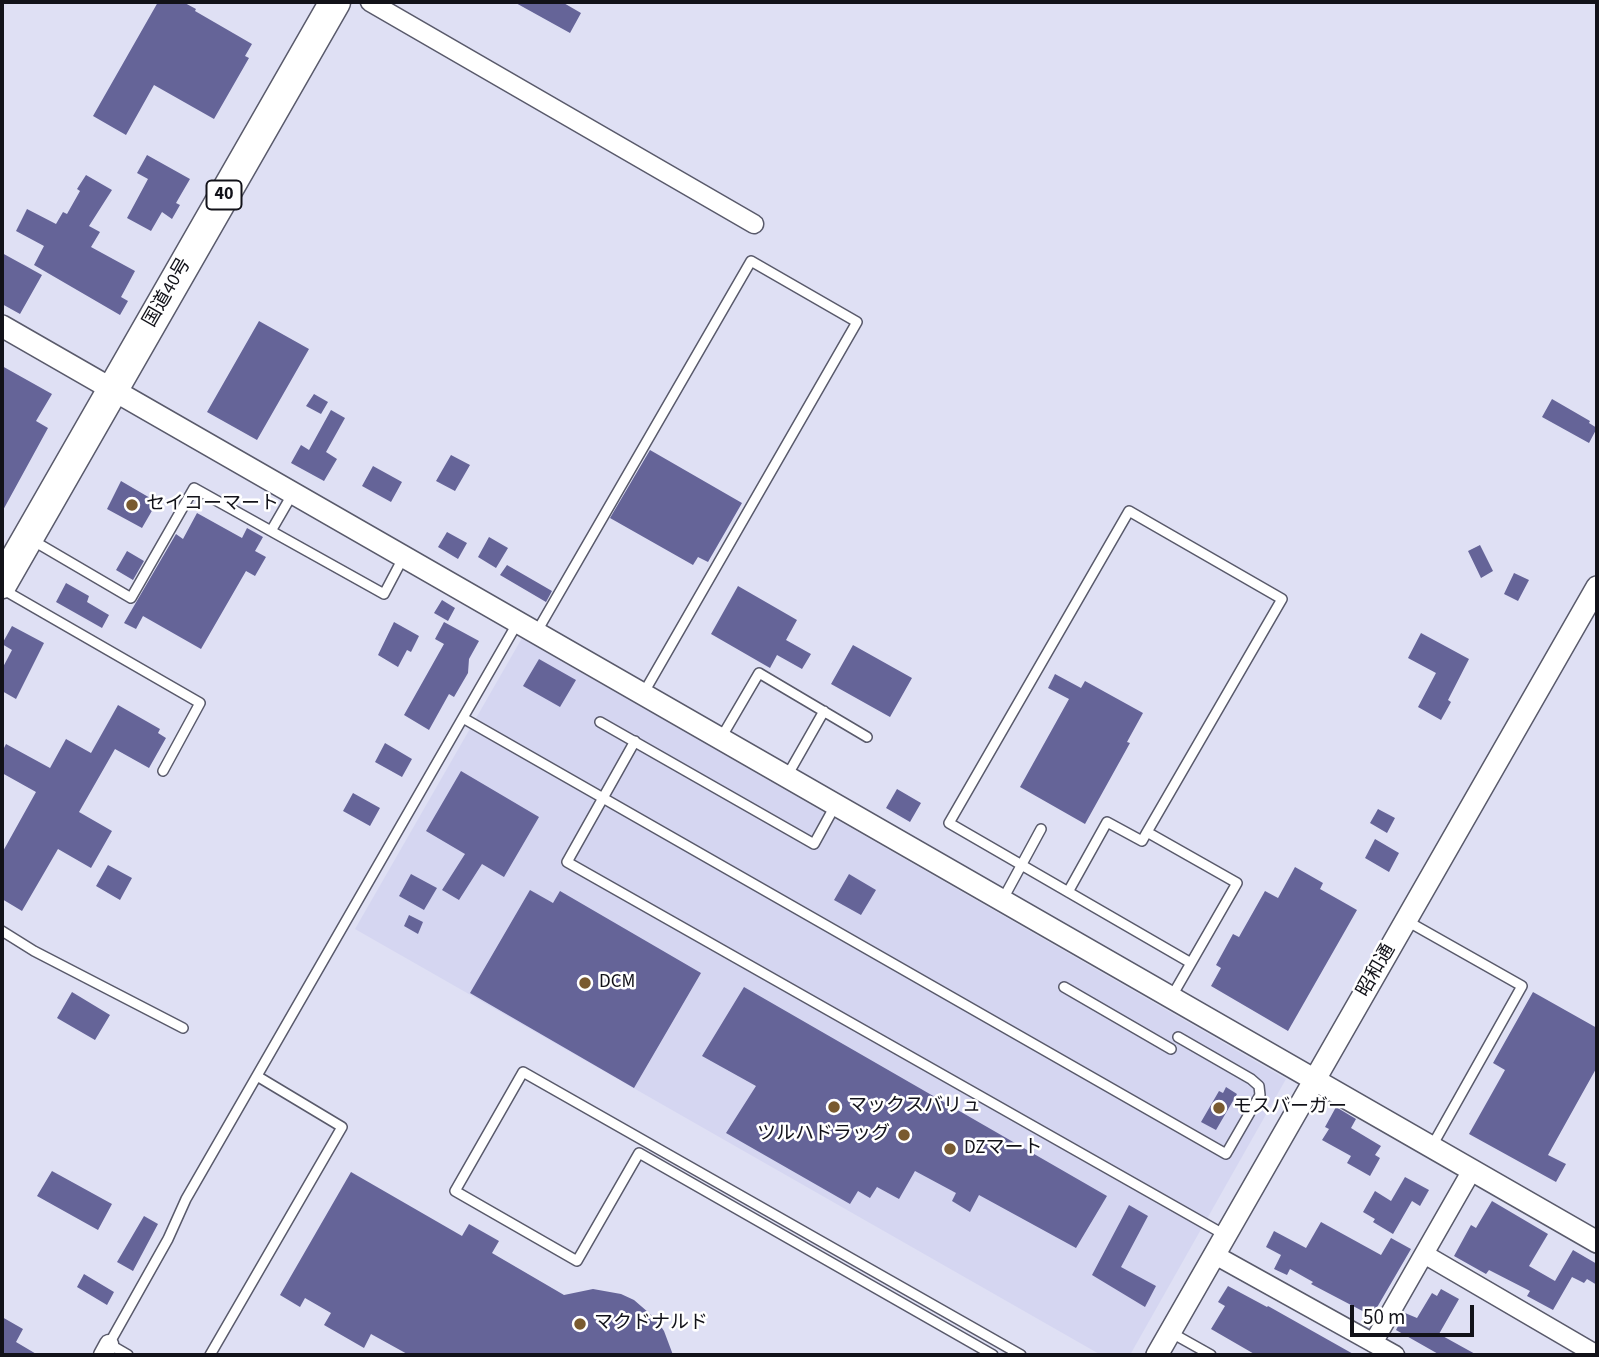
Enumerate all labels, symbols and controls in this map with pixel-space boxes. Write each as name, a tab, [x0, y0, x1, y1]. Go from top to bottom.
road number: 40	[206, 180, 242, 210]
street label: 国道40号	[139, 254, 197, 332]
place label: セイコーマート	[146, 494, 279, 516]
marker: セイコーマート	[124, 497, 140, 513]
street label: 昭和通	[1353, 941, 1401, 1001]
place label: DCM	[599, 972, 635, 994]
marker: DCM	[577, 975, 593, 991]
place label: マックスバリュ	[848, 1096, 981, 1118]
place label: モスバーガー	[1233, 1097, 1347, 1119]
marker: マックスバリュ	[826, 1099, 842, 1115]
marker: モスバーガー	[1211, 1100, 1227, 1116]
place label: ツルハドラッグ	[757, 1124, 890, 1146]
marker: ツルハドラッグ	[896, 1127, 912, 1143]
place label: DZマート	[964, 1138, 1043, 1160]
marker: DZマート	[942, 1141, 958, 1157]
scale bar	[1354, 1290, 1478, 1334]
text: 50 m	[1363, 1302, 1405, 1332]
place label: マクドナルド	[594, 1313, 708, 1335]
marker: マクドナルド	[572, 1316, 588, 1332]

